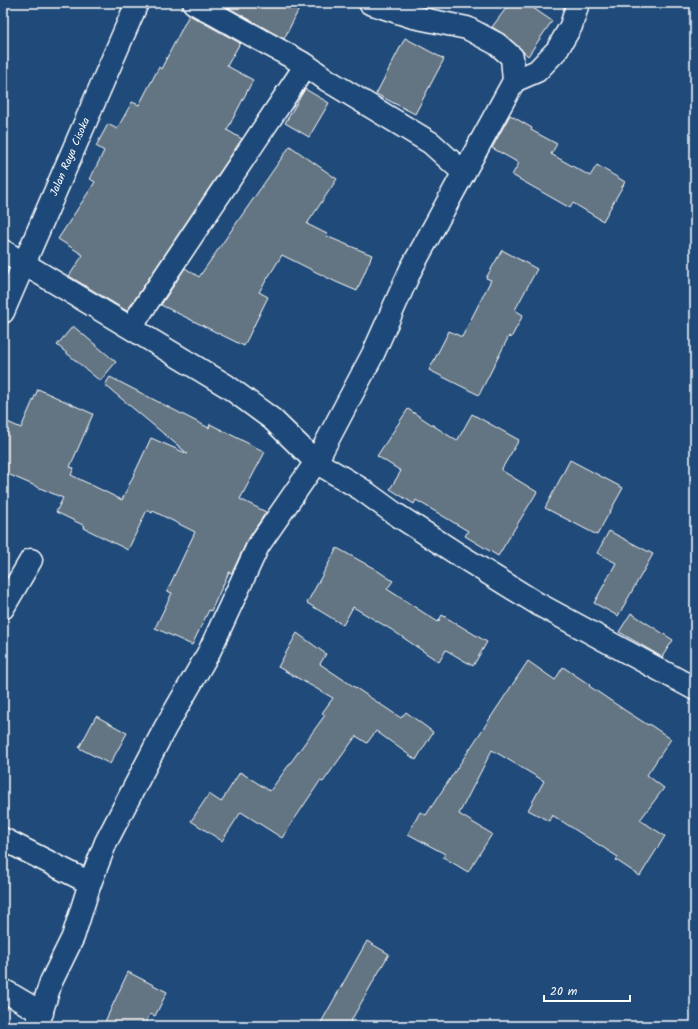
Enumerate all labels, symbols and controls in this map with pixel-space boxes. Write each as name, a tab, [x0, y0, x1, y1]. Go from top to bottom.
street label: Jalan Raya Cisoka	[45, 115, 95, 199]
scale bar	[544, 977, 630, 1003]
text: 20 m	[550, 982, 578, 1001]

